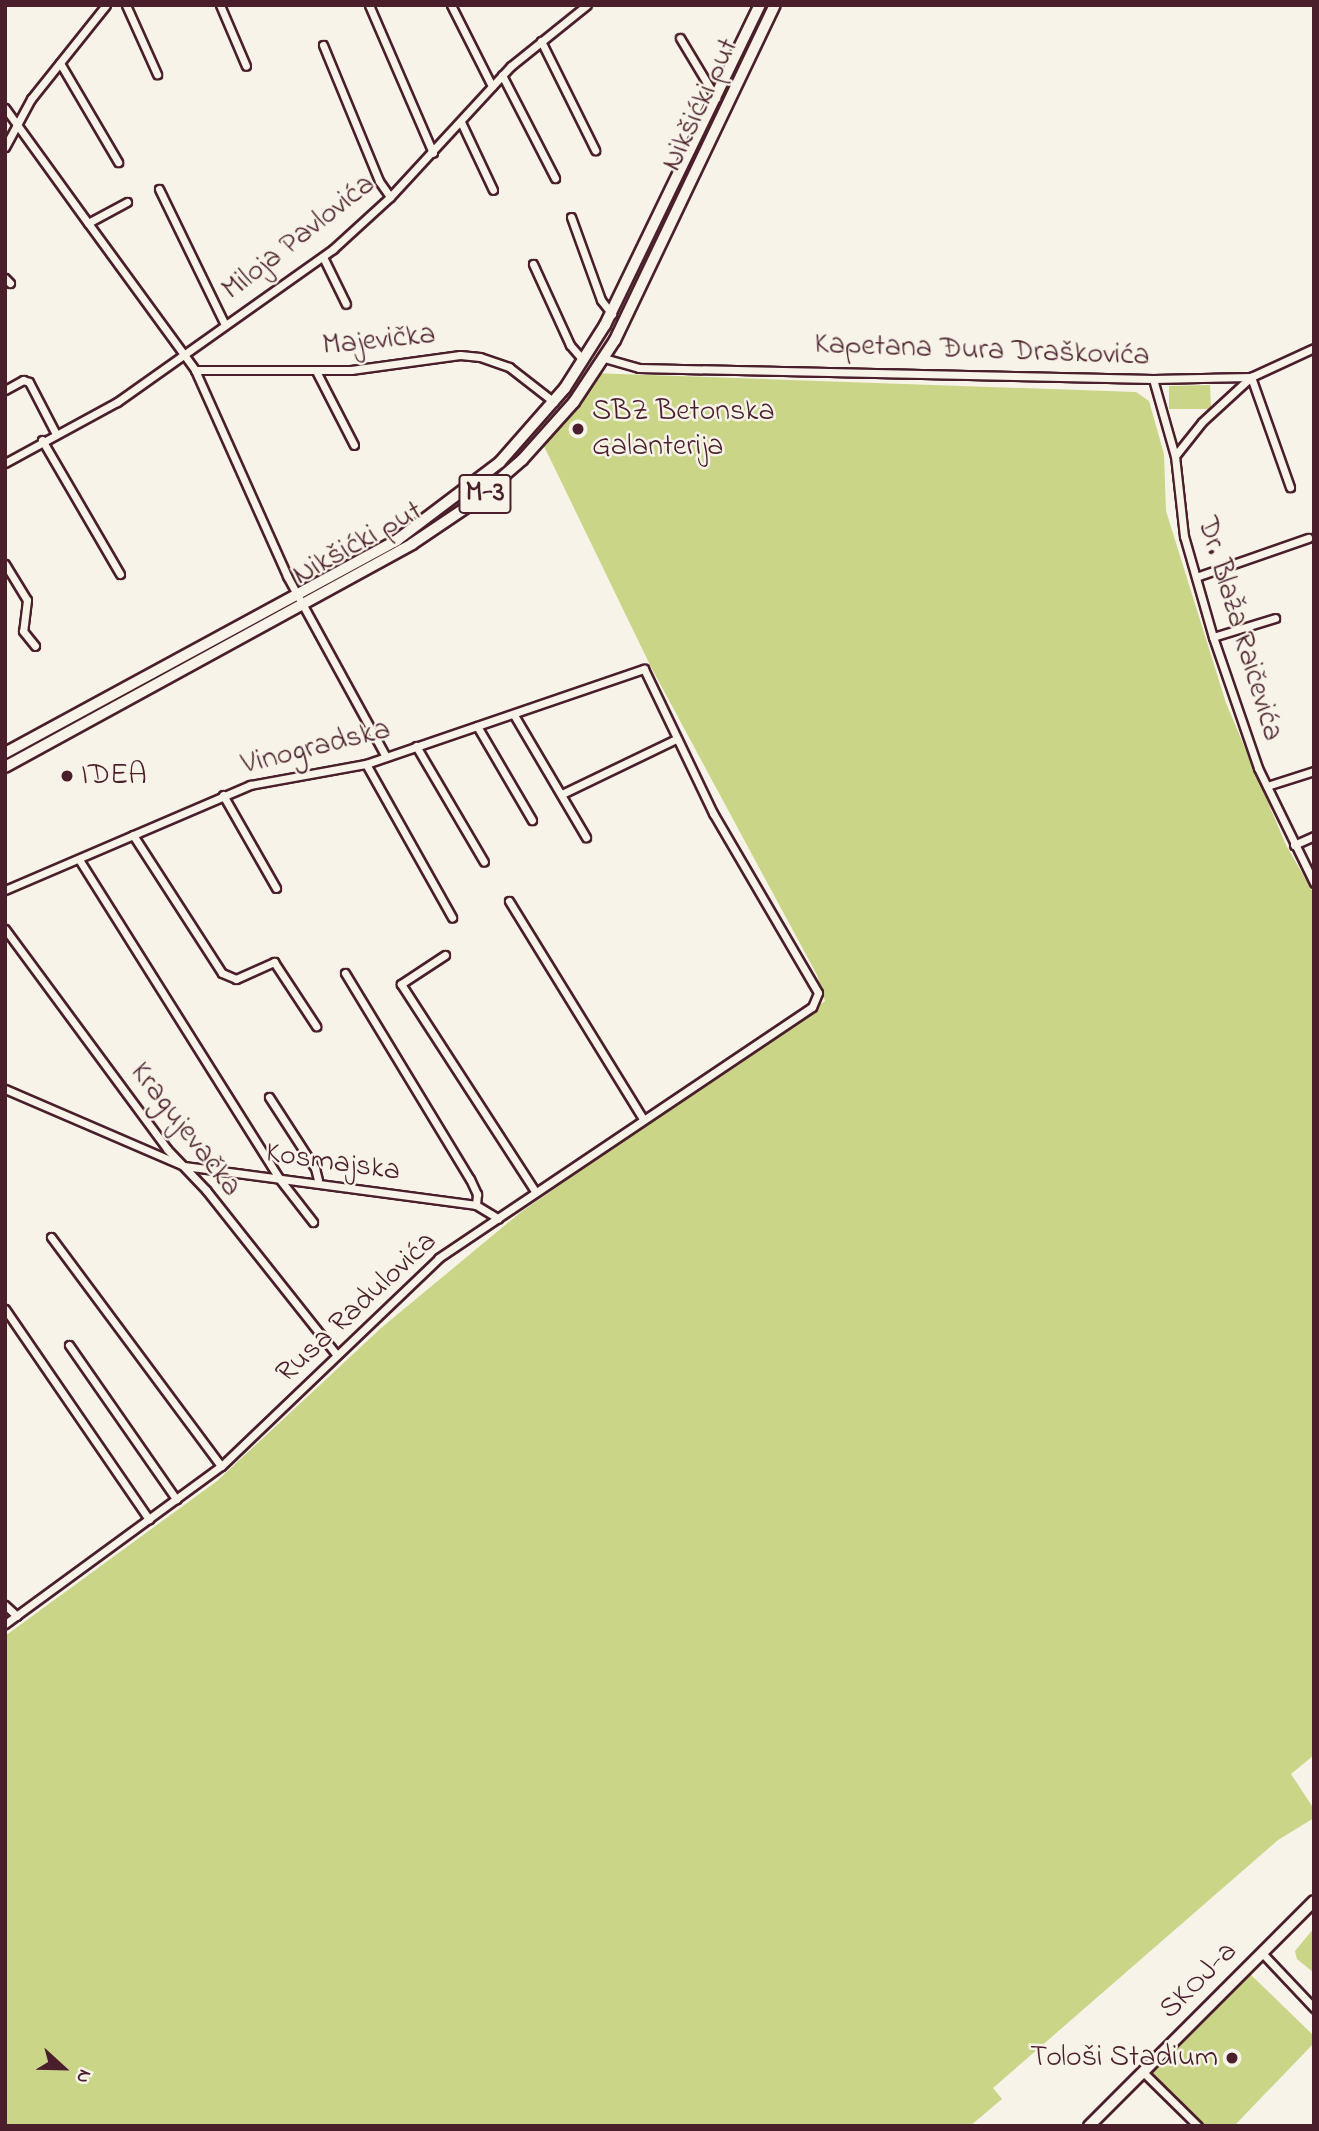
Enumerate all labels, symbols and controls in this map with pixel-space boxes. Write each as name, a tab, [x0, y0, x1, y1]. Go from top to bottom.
street label: Nikšićki put	[655, 33, 747, 177]
street label: Miloja Pavlovića	[215, 167, 383, 309]
street label: Majevička	[321, 317, 437, 365]
street label: Kapetana Đura Draškovića	[814, 327, 1150, 375]
place label: SBZ Betonska Galanterija	[592, 394, 775, 464]
marker: SBZ Betonska Galanterija	[570, 421, 586, 437]
road number: M-3	[457, 470, 513, 518]
street label: Nikšićki put	[287, 494, 429, 594]
street label: Dr. Blaža Raičevića	[1188, 513, 1290, 745]
street label: Vinogradska	[238, 712, 394, 784]
place label: IDEA	[81, 758, 147, 794]
marker: IDEA	[59, 768, 75, 784]
street label: Kragujevačka	[121, 1056, 249, 1204]
street label: Kosmajska	[263, 1136, 403, 1190]
street label: Rusa Radulovića	[269, 1224, 445, 1392]
street label: SKOJ-a	[1152, 1934, 1246, 2028]
north arrow	[28, 2033, 98, 2103]
place label: Tološi Stadium	[1030, 2040, 1218, 2076]
marker: Tološi Stadium	[1224, 2050, 1240, 2066]
text: N	[68, 2065, 98, 2087]

